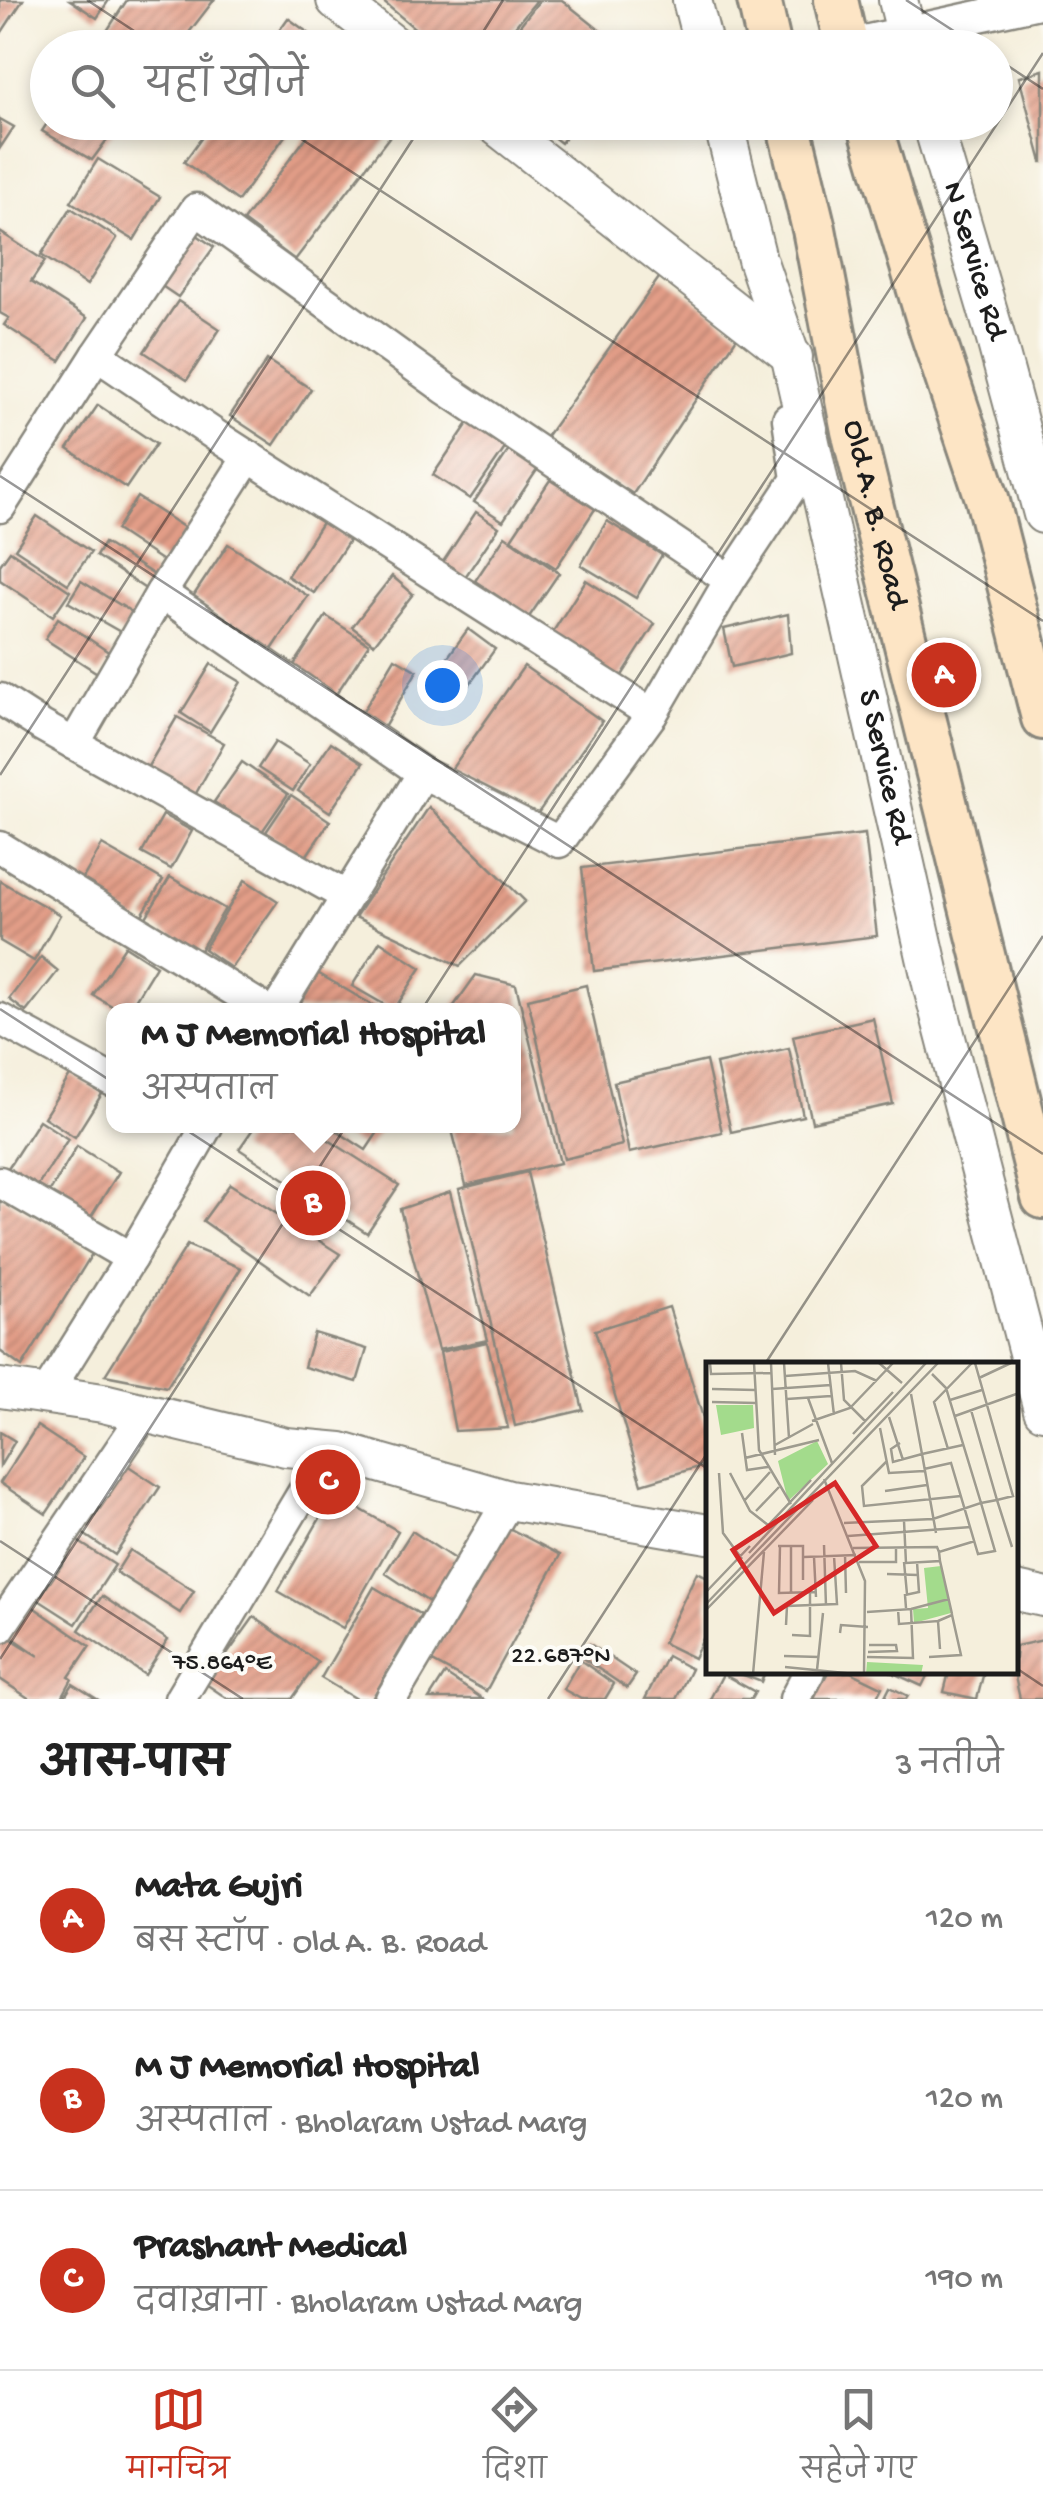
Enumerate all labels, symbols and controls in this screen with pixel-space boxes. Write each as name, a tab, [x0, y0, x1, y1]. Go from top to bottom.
search box	[30, 30, 1013, 140]
icon: search	[65, 58, 120, 113]
text: यहाँ खोजें	[145, 66, 308, 110]
street label: N Service Rd	[932, 178, 1015, 347]
street label: Old A. B. Road	[832, 417, 916, 615]
pin: A	[912, 638, 976, 712]
your location	[417, 660, 468, 711]
street label: S Service Rd	[847, 686, 919, 850]
popup	[106, 1003, 521, 1133]
text: M J Memorial Hospital	[141, 1014, 486, 1058]
text: अस्पताल	[141, 1074, 277, 1112]
pin: B	[280, 1166, 346, 1240]
inset map	[706, 1362, 1018, 1674]
pin: C	[296, 1444, 360, 1520]
text: 22.687°N	[511, 1643, 611, 1672]
text: 75.864°E	[171, 1650, 273, 1679]
text: आस-पास	[40, 1743, 228, 1792]
text: 3 नतीजे	[896, 1748, 1003, 1786]
text: Mata Gujri	[135, 1866, 303, 1910]
text: A	[63, 1901, 82, 1939]
text: 120 m	[926, 1901, 1003, 1939]
text: बस स्टॉप · Old A. B. Road	[135, 1926, 486, 1964]
text: M J Memorial Hospital	[135, 2046, 480, 2090]
text: B	[64, 2081, 81, 2119]
text: 120 m	[926, 2081, 1003, 2119]
text: अस्पताल · Bholaram Ustad Marg	[135, 2106, 587, 2144]
text: Prashant Medical	[135, 2226, 407, 2270]
text: C	[64, 2261, 81, 2299]
text: 190 m	[926, 2261, 1003, 2299]
text: दवाख़ाना · Bholaram Ustad Marg	[135, 2286, 583, 2324]
tab: मानचित्र	[127, 2382, 230, 2499]
tab: दिशा	[483, 2382, 547, 2499]
tab: सहेजे गए	[800, 2382, 916, 2499]

